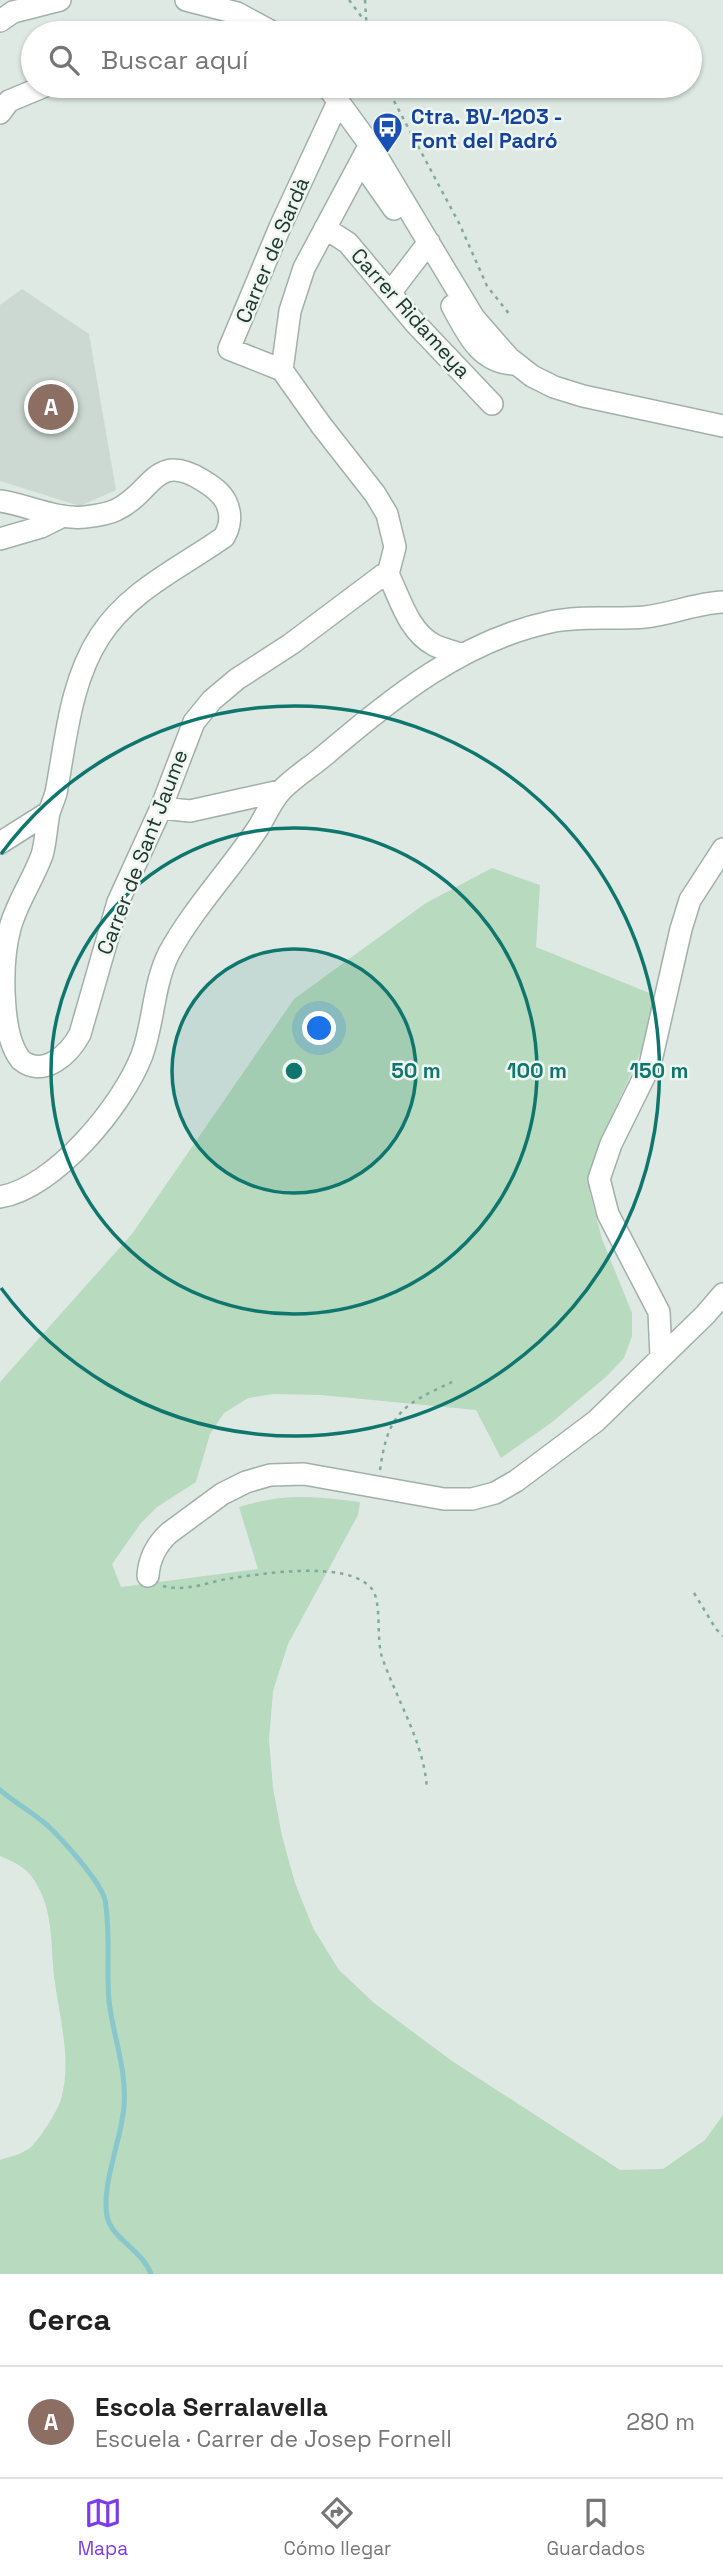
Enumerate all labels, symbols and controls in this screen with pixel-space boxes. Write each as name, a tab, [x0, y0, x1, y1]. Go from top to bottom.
search box	[21, 21, 702, 98]
icon: search	[45, 41, 83, 79]
text: Buscar aquí	[101, 43, 248, 77]
place label: Ctra. BV-1203 - Font del Padró	[411, 103, 563, 154]
bus stop icon: Ctra. BV-1203 - Font del Padró	[371, 111, 405, 155]
street label: Carrer de Sardà	[229, 173, 315, 327]
street label: Carrer Ridameya	[345, 242, 477, 384]
pin: A	[28, 381, 74, 433]
street label: Carrer de Sant Jaume	[90, 746, 194, 958]
your location	[302, 1011, 336, 1045]
text: 50 m	[391, 1057, 441, 1084]
text: 100 m	[507, 1057, 567, 1084]
text: 150 m	[630, 1057, 688, 1084]
centre of rings	[282, 1059, 306, 1083]
text: Cerca	[28, 2300, 111, 2339]
text: Escola Serralavella	[95, 2390, 328, 2424]
text: A	[44, 2407, 58, 2437]
text: 280 m	[626, 2407, 695, 2437]
text: Escuela · Carrer de Josep Fornell	[95, 2424, 452, 2454]
tab: Mapa	[78, 2494, 128, 2561]
tab: Cómo llegar	[283, 2494, 391, 2561]
tab: Guardados	[547, 2494, 645, 2561]

